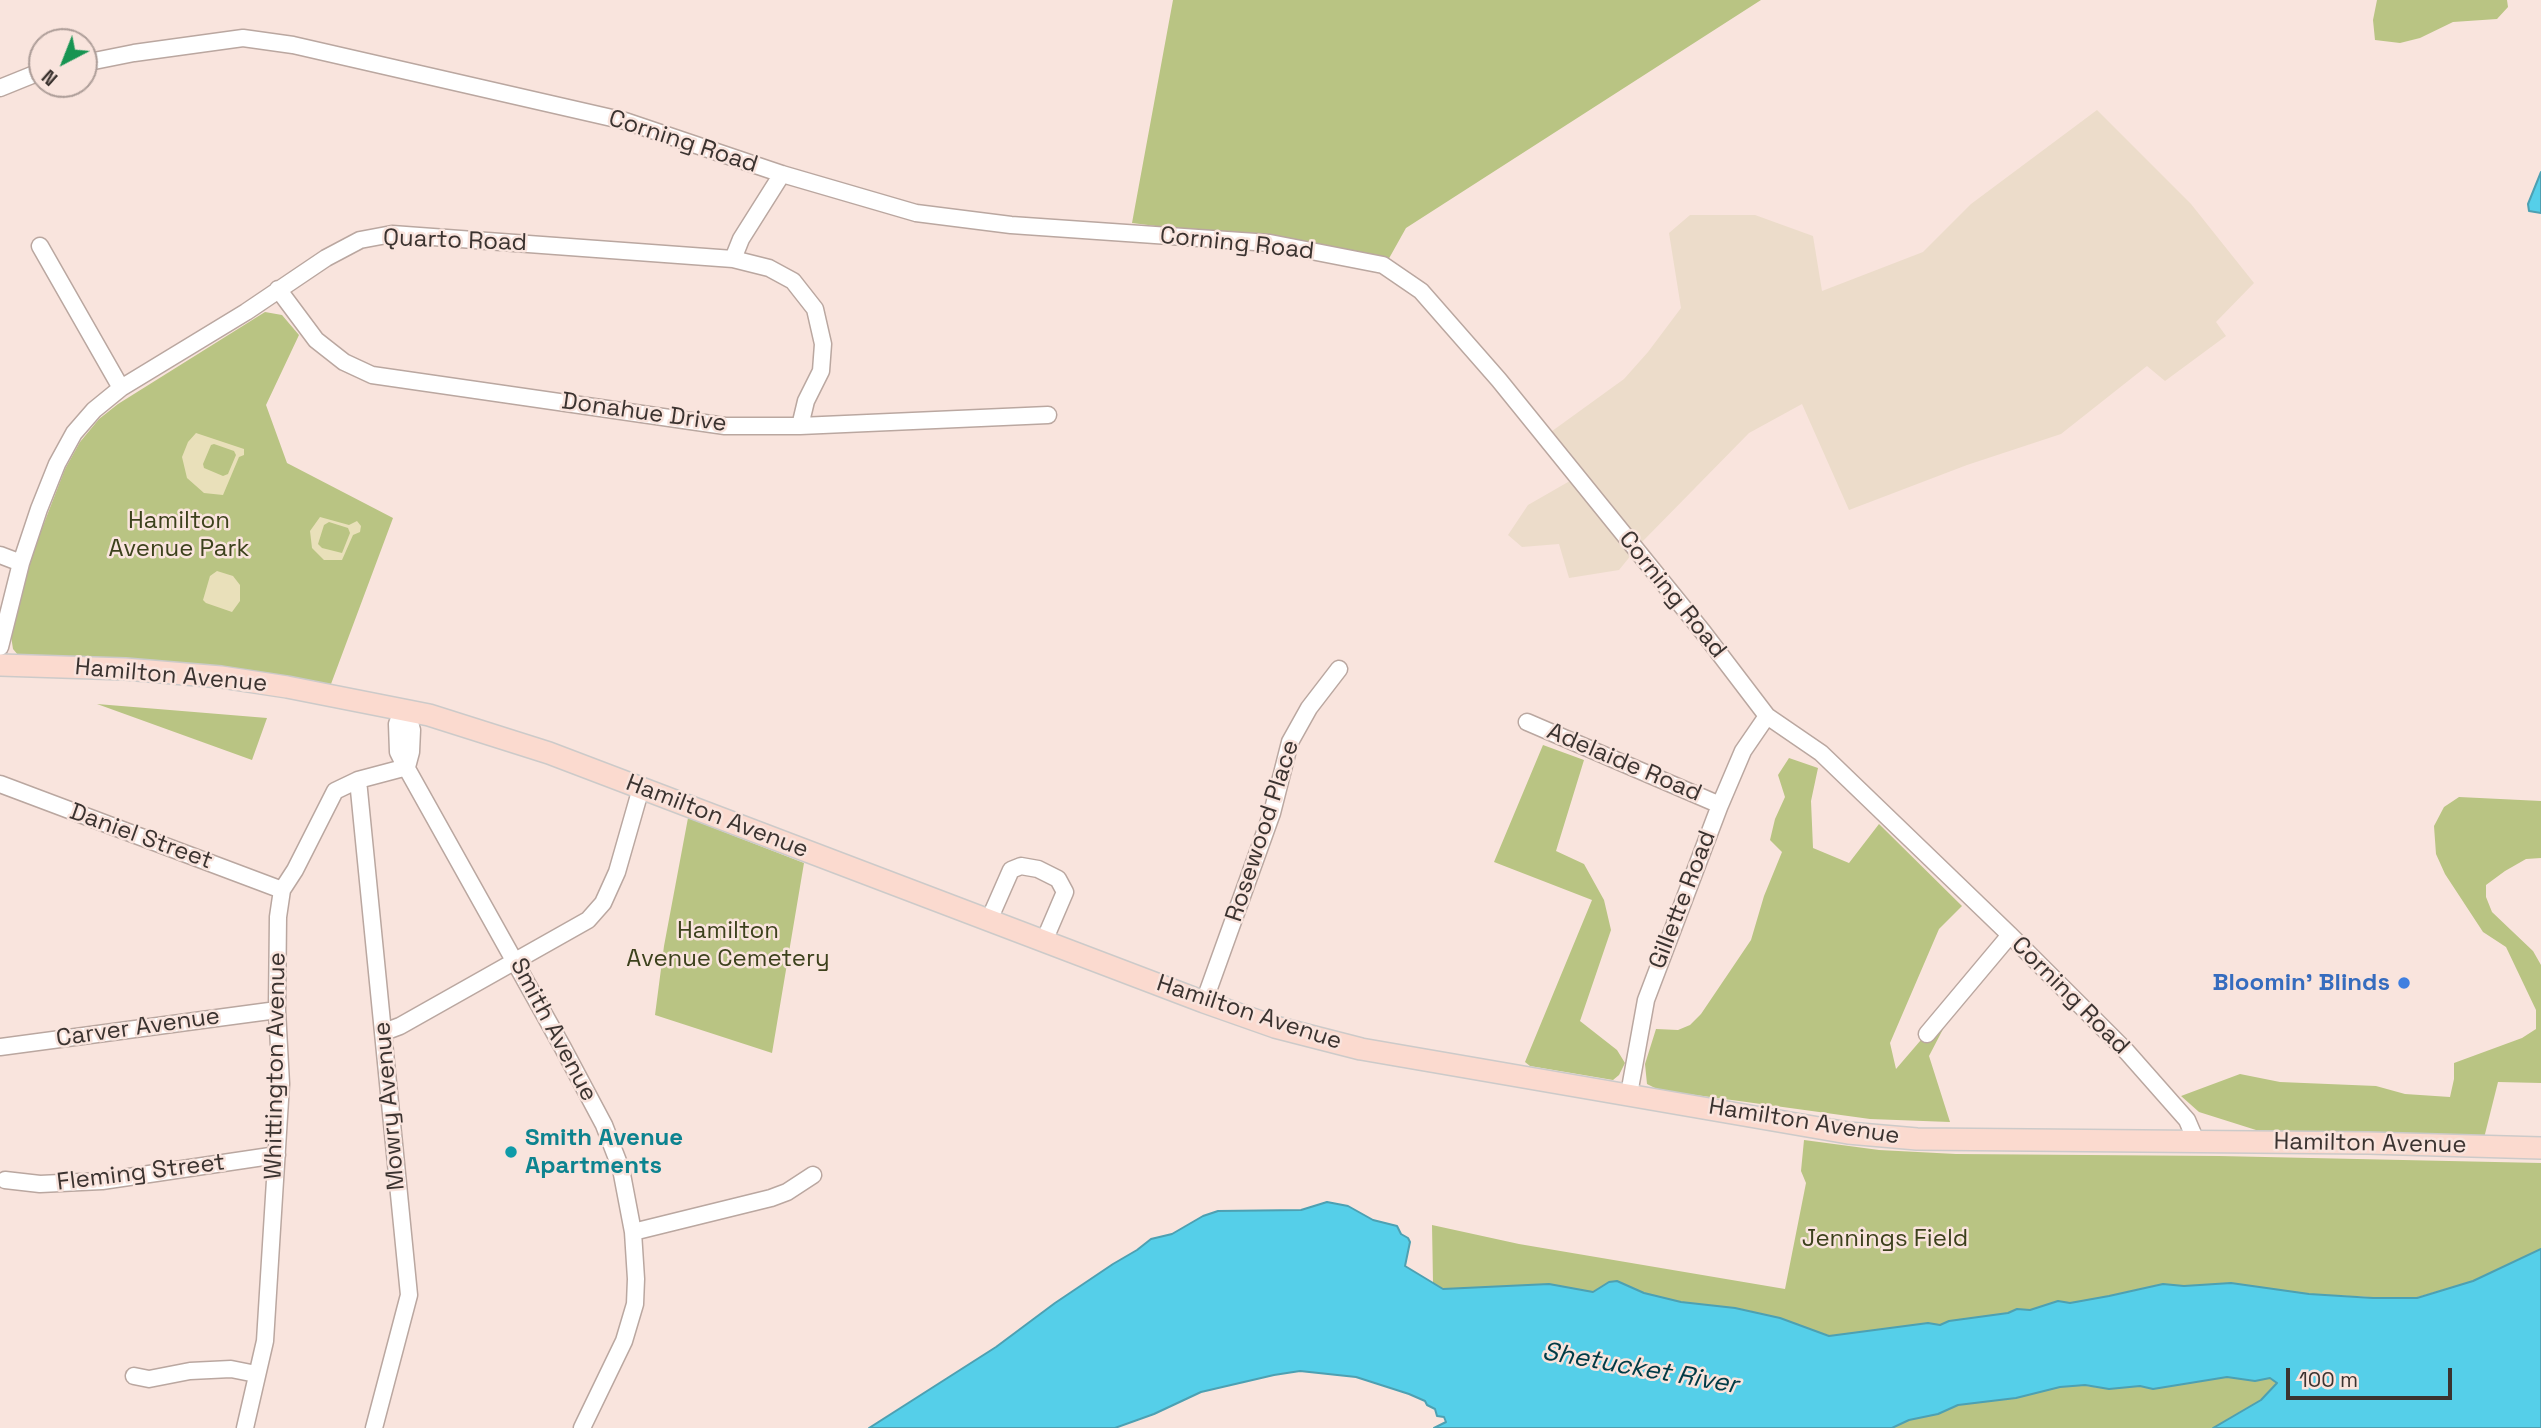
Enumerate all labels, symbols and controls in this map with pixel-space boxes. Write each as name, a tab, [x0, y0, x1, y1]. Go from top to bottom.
north arrow	[28, 28, 98, 98]
text: N	[37, 64, 63, 91]
street label: Corning Road	[605, 104, 761, 180]
street label: Corning Road	[1158, 222, 1316, 266]
street label: Quarto Road	[382, 224, 528, 258]
street label: Donahue Drive	[560, 387, 728, 439]
park label: Hamilton Avenue Park	[109, 507, 249, 563]
street label: Corning Road	[1612, 526, 1732, 664]
street label: Hamilton Avenue	[74, 653, 268, 699]
street label: Adelaide Road	[1542, 717, 1706, 809]
street label: Rosewood Place	[1220, 737, 1306, 925]
street label: Hamilton Avenue	[622, 769, 812, 865]
street label: Daniel Street	[66, 798, 216, 876]
street label: Gillette Road	[1643, 827, 1723, 973]
park label: Hamilton Avenue Cemetery	[626, 917, 830, 973]
street label: Corning Road	[2005, 931, 2135, 1061]
street label: Whittington Avenue	[260, 952, 292, 1180]
street label: Smith Avenue	[503, 954, 603, 1106]
street label: Hamilton Avenue	[1153, 969, 1345, 1057]
place label: Bloomin' Blinds	[2213, 969, 2390, 997]
marker: Bloomin' Blinds	[2396, 975, 2412, 991]
street label: Carver Avenue	[54, 1002, 222, 1054]
street label: Mowry Avenue	[368, 1020, 412, 1192]
street label: Hamilton Avenue	[1706, 1093, 1902, 1151]
place label: Smith Avenue Apartments	[525, 1124, 683, 1180]
street label: Hamilton Avenue	[2273, 1128, 2467, 1160]
marker: Smith Avenue Apartments	[503, 1144, 519, 1160]
street label: Fleming Street	[55, 1148, 227, 1198]
park label: Jennings Field	[1802, 1225, 1968, 1253]
water label: Shetucket River	[1540, 1336, 1740, 1402]
scale bar	[2289, 1354, 2455, 1398]
text: 100 m	[2299, 1366, 2358, 1393]

